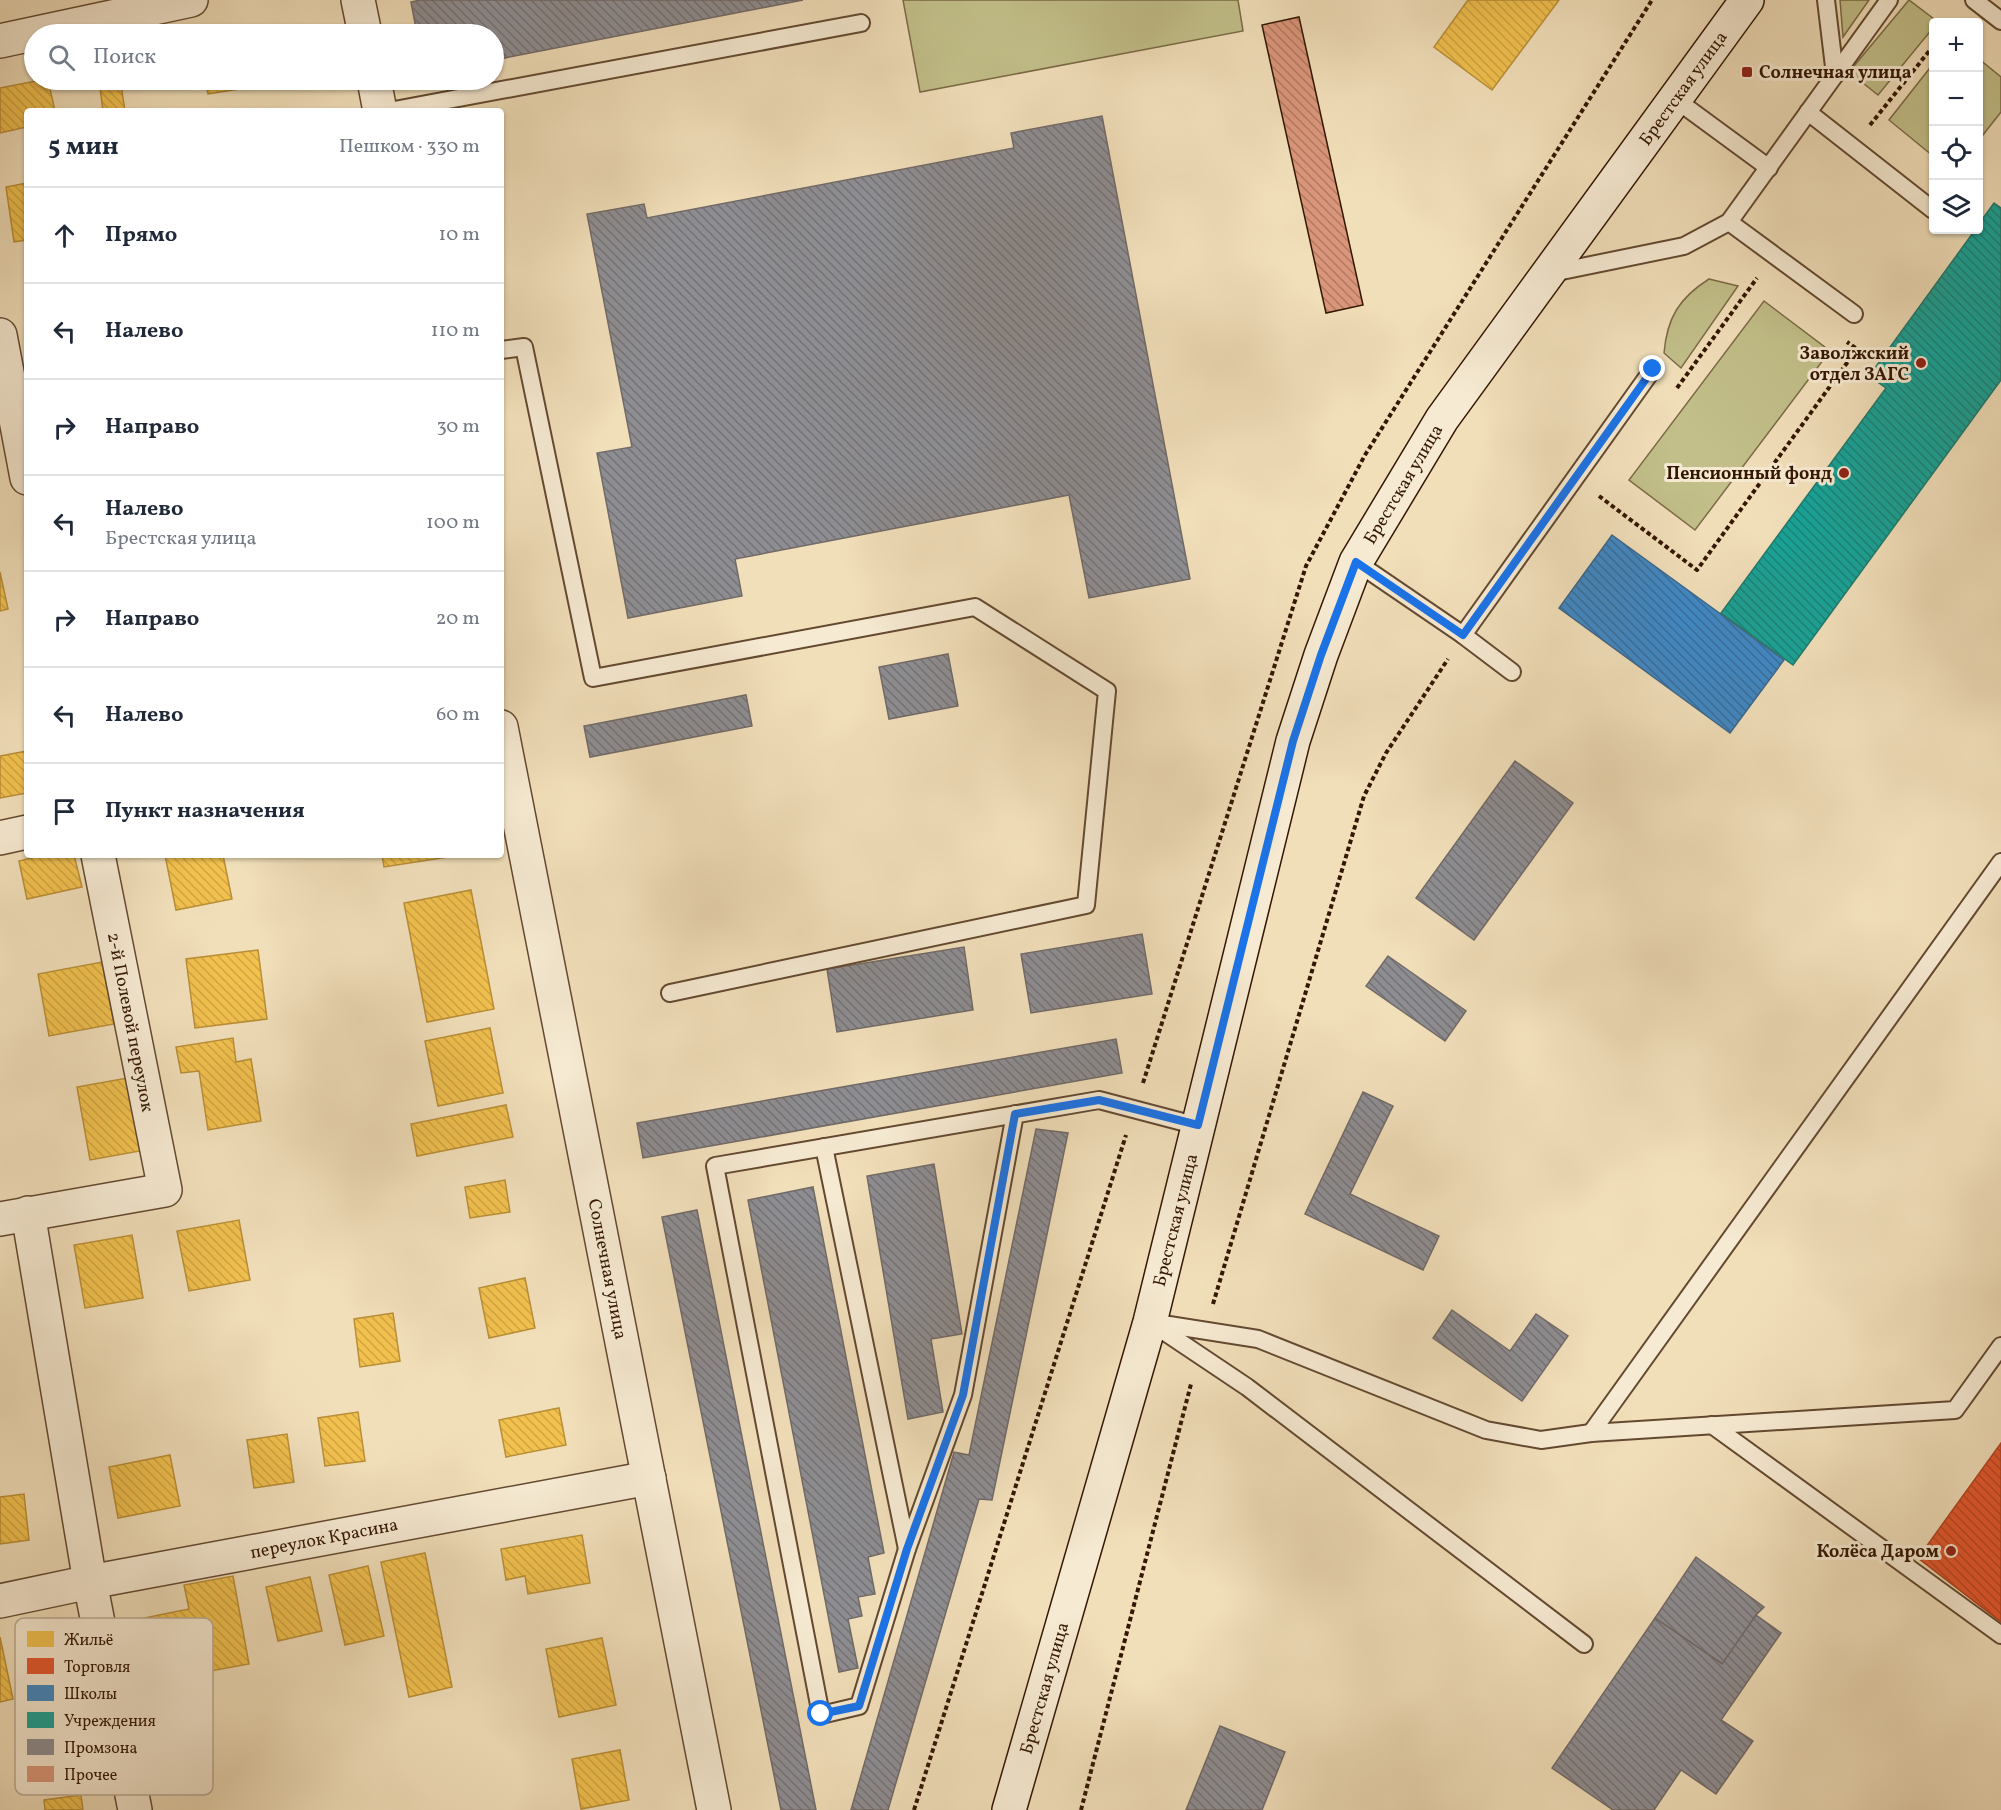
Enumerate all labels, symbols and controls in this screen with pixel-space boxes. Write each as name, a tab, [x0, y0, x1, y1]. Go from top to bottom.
map controls	[1929, 18, 1983, 234]
button: +	[1929, 18, 1983, 72]
search box	[24, 24, 504, 90]
street label: Брестская улица	[1634, 26, 1734, 151]
icon: search	[45, 41, 78, 74]
text: Поиск	[93, 42, 156, 73]
place label: Солнечная улица	[1759, 61, 1912, 86]
marker: Солнечная улица	[1740, 65, 1754, 79]
button: −	[1929, 72, 1983, 126]
button: locate	[1929, 126, 1983, 180]
text: 5 мин	[48, 129, 119, 165]
text: Пешком · 330 m	[339, 133, 480, 161]
button: layers	[1929, 180, 1983, 234]
icon: ahead	[48, 219, 81, 252]
text: Прямо	[105, 220, 177, 251]
text: 10 m	[439, 221, 480, 249]
icon: left	[48, 315, 81, 348]
text: Налево	[105, 316, 184, 347]
text: 110 m	[431, 317, 480, 345]
place label: Заволжский отдел ЗАГС	[1800, 342, 1909, 388]
route end	[1639, 355, 1665, 381]
marker: Заволжский отдел ЗАГС	[1914, 356, 1928, 370]
icon: right	[48, 411, 81, 444]
text: Направо	[105, 412, 199, 443]
text: 30 m	[436, 413, 480, 441]
street label: Брестская улица	[1358, 420, 1450, 550]
place label: Пенсионный фонд	[1666, 462, 1832, 487]
marker: Пенсионный фонд	[1837, 466, 1851, 480]
text: Налево	[105, 494, 184, 525]
icon: left	[48, 507, 81, 540]
text: 100 m	[426, 509, 480, 537]
text: Брестская улица	[105, 525, 256, 553]
icon: right	[48, 603, 81, 636]
text: Направо	[105, 604, 199, 635]
text: 20 m	[436, 605, 480, 633]
icon: left	[48, 699, 81, 732]
text: Налево	[105, 700, 184, 731]
text: 60 m	[436, 701, 480, 729]
icon: arrive	[48, 795, 81, 828]
text: Пункт назначения	[105, 796, 305, 827]
street label: 2-й Полевой переулок	[100, 930, 159, 1114]
street label: Брестская улица	[1148, 1151, 1205, 1289]
street label: Солнечная улица	[581, 1197, 632, 1342]
street label: переулок Красина	[248, 1513, 400, 1566]
place label: Колёса Даром	[1816, 1540, 1940, 1565]
marker: Колёса Даром	[1944, 1544, 1958, 1558]
legend	[15, 1618, 213, 1795]
street label: Брестская улица	[1015, 1619, 1076, 1757]
text: Жильё	[64, 1630, 113, 1652]
text: Торговля	[64, 1657, 130, 1679]
text: Школы	[64, 1684, 117, 1706]
route start	[807, 1700, 833, 1726]
text: Учреждения	[64, 1711, 156, 1733]
text: Промзона	[64, 1738, 137, 1760]
text: Прочее	[64, 1765, 117, 1787]

